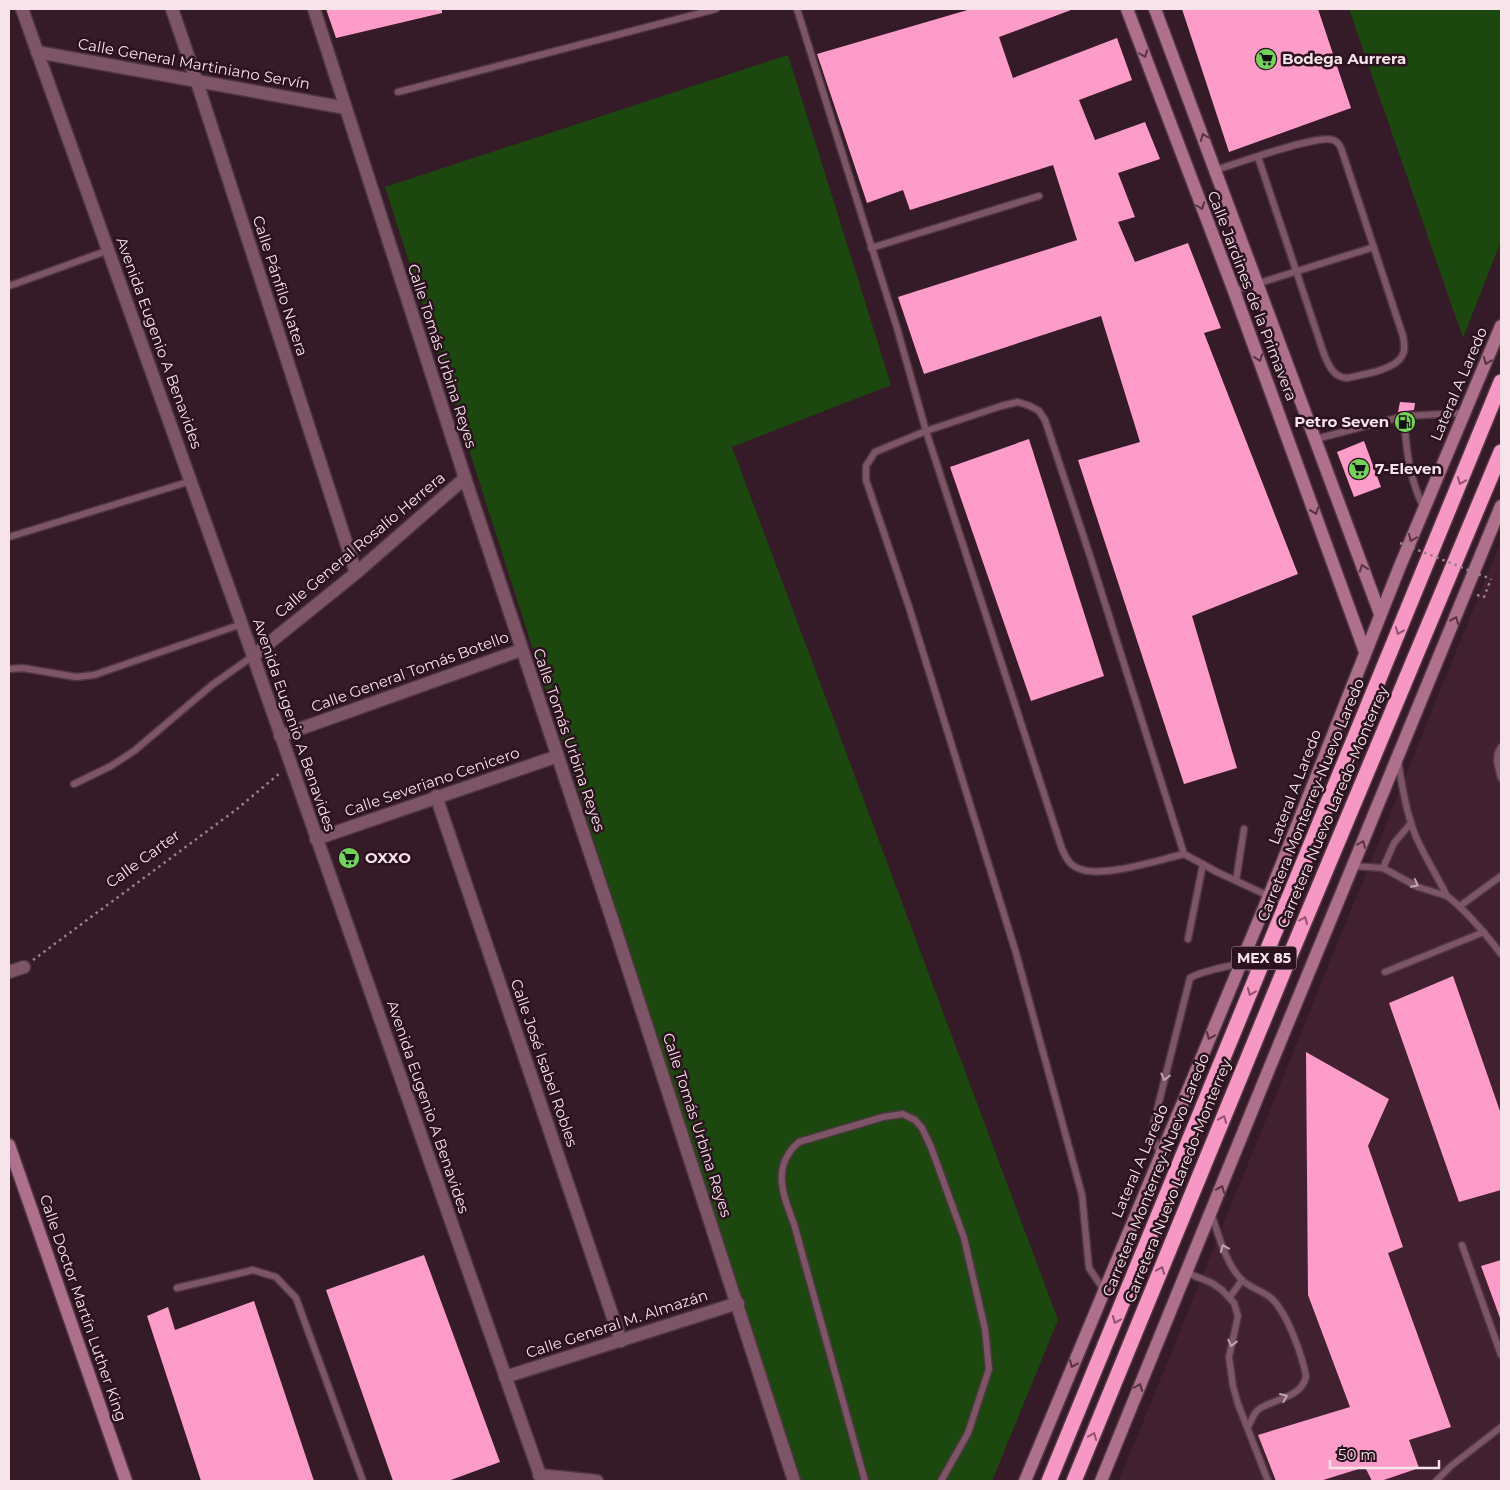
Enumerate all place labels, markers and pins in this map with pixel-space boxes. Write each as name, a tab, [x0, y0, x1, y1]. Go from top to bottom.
supermarket icon: Bodega Aurrera	[1254, 47, 1278, 71]
place label: Bodega Aurrera	[1282, 49, 1406, 68]
fuel station icon: Petro Seven	[1393, 410, 1417, 434]
place label: Petro Seven	[1294, 412, 1389, 431]
supermarket icon: 7-Eleven	[1347, 457, 1371, 481]
place label: 7-Eleven	[1375, 459, 1442, 478]
supermarket icon: OXXO	[337, 846, 361, 870]
place label: OXXO	[365, 848, 411, 867]

